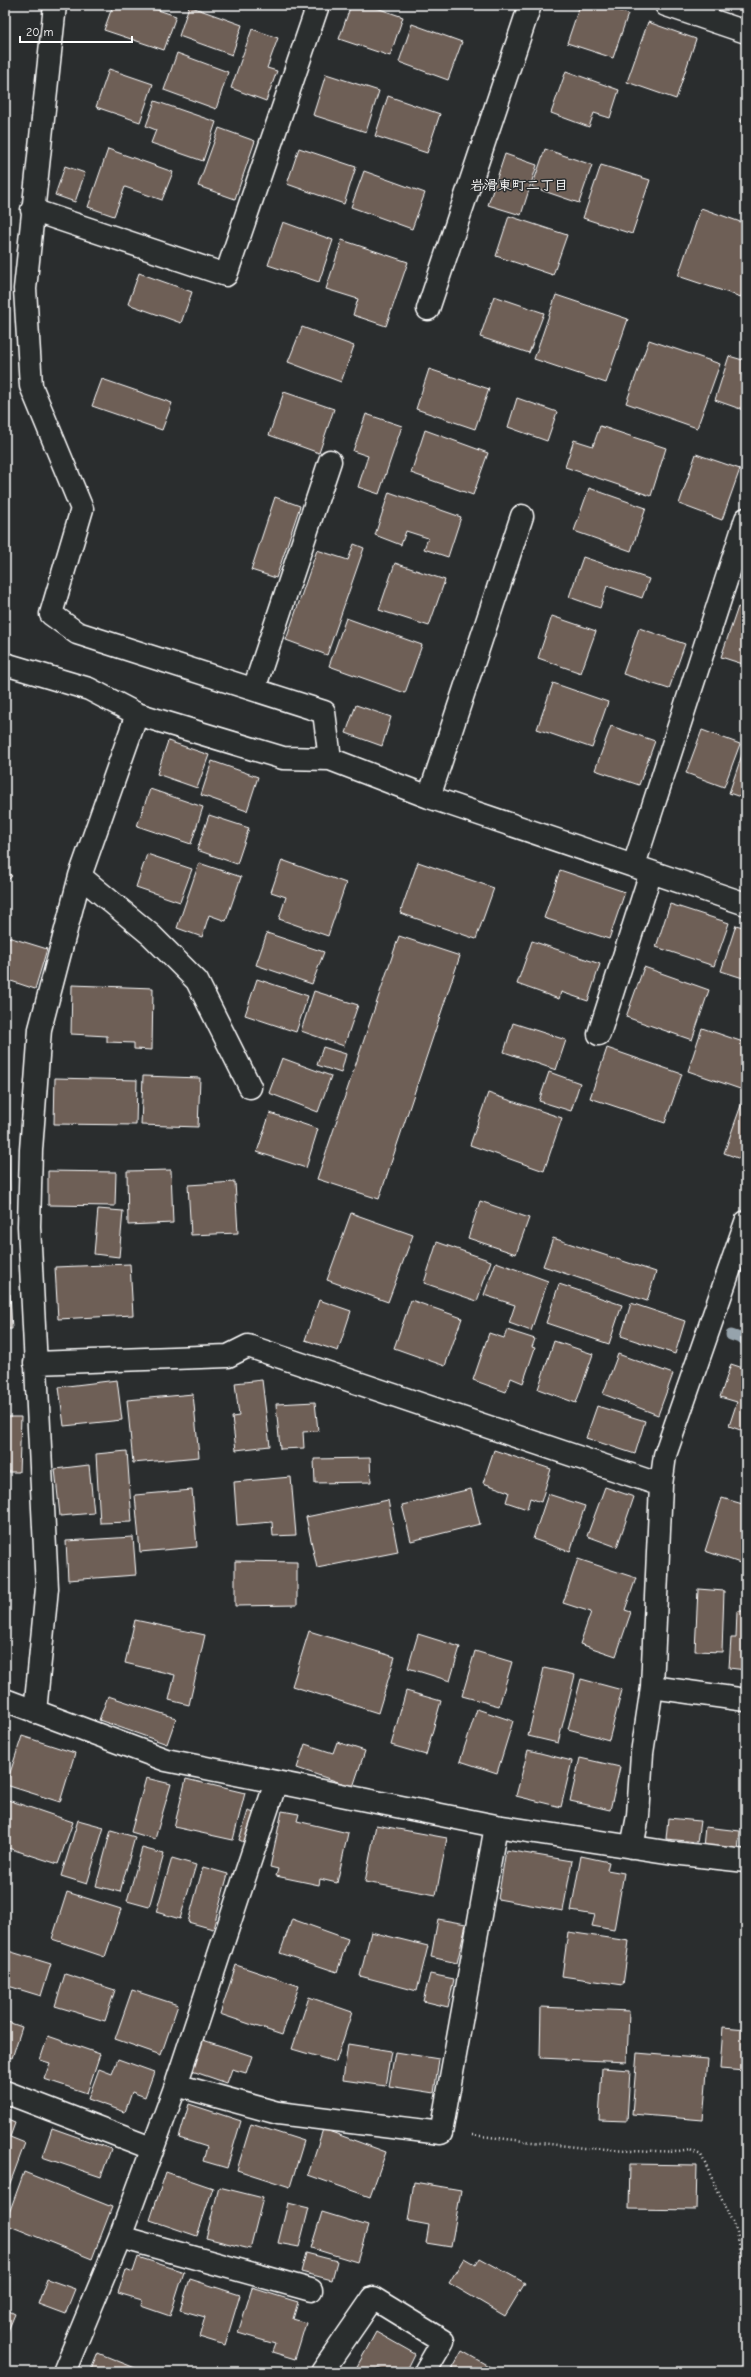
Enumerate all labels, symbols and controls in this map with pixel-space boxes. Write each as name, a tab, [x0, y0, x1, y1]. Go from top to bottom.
scale bar	[20, 18, 132, 44]
text: 20 m	[26, 25, 54, 39]
district label: 岩滑東町二丁目	[470, 177, 568, 194]

